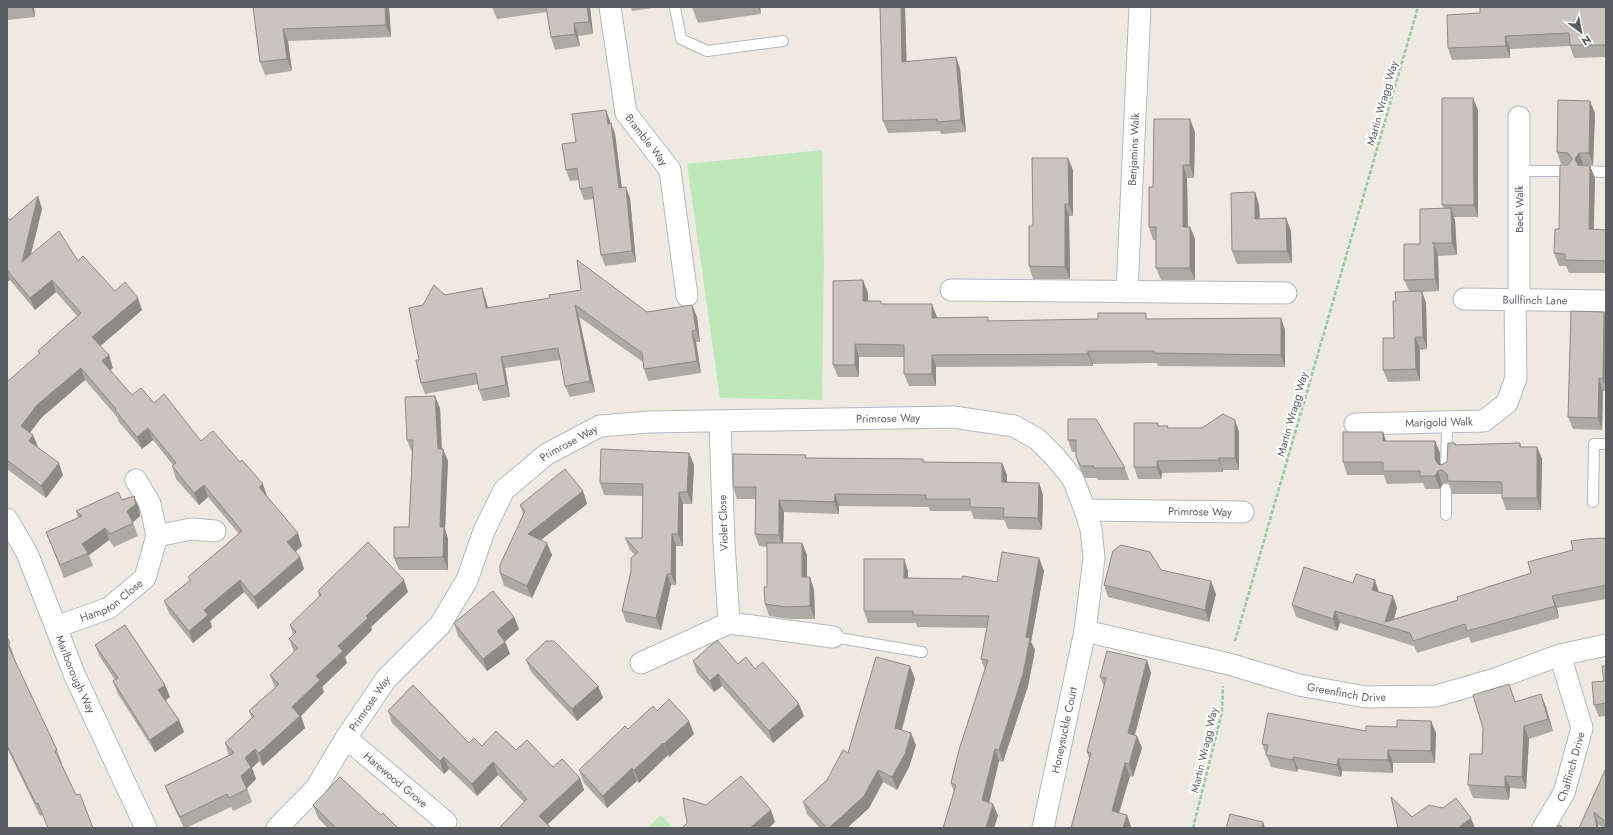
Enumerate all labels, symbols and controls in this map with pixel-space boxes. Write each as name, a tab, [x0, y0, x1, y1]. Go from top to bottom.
north arrow	[1561, 12, 1601, 52]
text: N	[1578, 31, 1594, 50]
street label: Martin Wragg Way	[1362, 59, 1402, 147]
street label: Bramble Way	[622, 111, 672, 169]
street label: Benjamins Walk	[1124, 112, 1143, 186]
street label: Beck Walk	[1511, 185, 1527, 233]
street label: Bullfinch Lane	[1502, 292, 1568, 308]
street label: Martin Wragg Way	[1272, 370, 1312, 458]
street label: Primrose Way	[856, 410, 920, 427]
street label: Marigold Walk	[1405, 413, 1473, 431]
street label: Primrose Way	[536, 421, 601, 465]
street label: Violet Close	[714, 494, 732, 551]
street label: Primrose Way	[1168, 503, 1232, 520]
street label: Hampton Close	[78, 575, 146, 626]
street label: Marlborough Way	[52, 633, 99, 716]
street label: Primrose Way	[345, 671, 394, 734]
street label: Greenfinch Drive	[1306, 679, 1387, 706]
street label: Honeysuckle Court	[1047, 685, 1081, 774]
street label: Martin Wragg Way	[1186, 705, 1222, 794]
street label: Chaffinch Drive	[1552, 729, 1589, 805]
street label: Harewood Grove	[360, 748, 432, 812]

